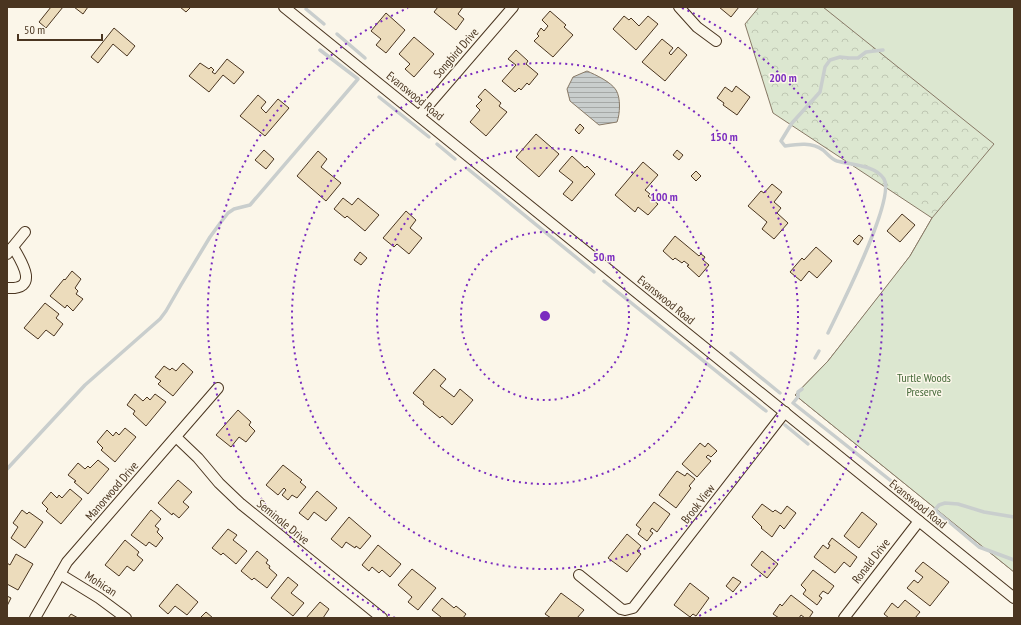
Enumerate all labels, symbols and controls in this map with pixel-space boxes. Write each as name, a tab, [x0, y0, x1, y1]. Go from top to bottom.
scale bar	[18, 16, 102, 42]
text: 50 m	[24, 22, 45, 37]
street label: Songbird Drive	[430, 25, 481, 81]
street label: Evanswood Road	[384, 68, 447, 123]
text: 200 m	[769, 70, 797, 85]
text: 150 m	[710, 129, 738, 144]
text: 100 m	[650, 189, 678, 204]
text: 50 m	[593, 249, 615, 264]
street label: Evanswood Road	[635, 272, 698, 327]
centre of rings	[538, 309, 552, 323]
park label: Turtle Woods Preserve	[897, 370, 951, 399]
street label: Manorwood Drive	[82, 458, 141, 523]
street label: Evanswood Road	[887, 476, 950, 531]
street label: Brook View	[678, 480, 718, 526]
street label: Seminole Drive	[254, 496, 313, 547]
street label: Ronald Drive	[848, 535, 893, 586]
street label: Mohican	[82, 568, 120, 599]

